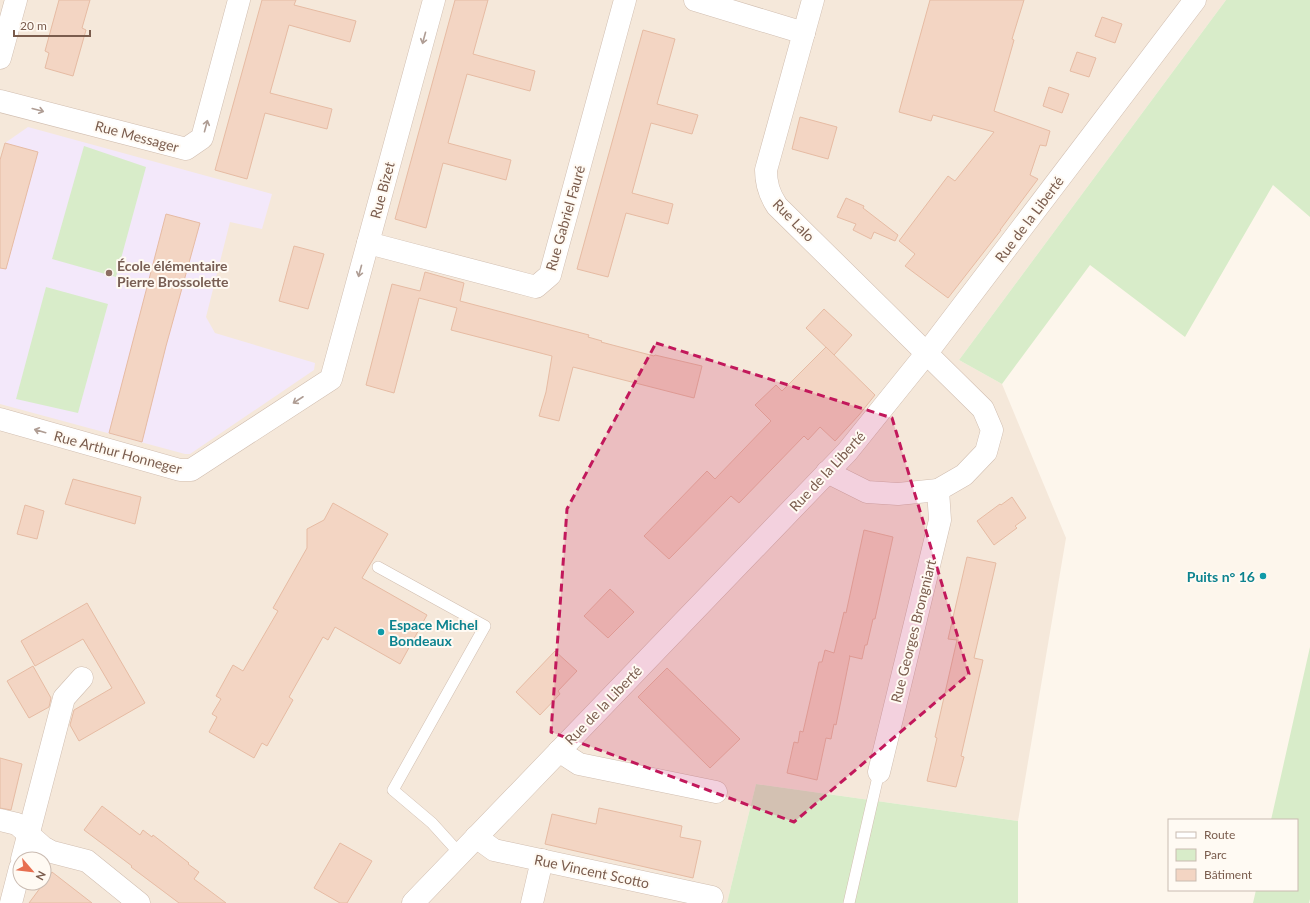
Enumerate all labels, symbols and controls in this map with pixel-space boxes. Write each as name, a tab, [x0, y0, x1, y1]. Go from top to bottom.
scale bar	[14, 12, 90, 38]
text: 20 m	[20, 18, 47, 33]
one-way arrow	[419, 31, 427, 44]
one-way arrow	[31, 107, 44, 114]
street label: Rue Messager	[93, 117, 181, 155]
one-way arrow	[202, 119, 210, 132]
street label: Rue Bizet	[366, 160, 398, 220]
street label: Rue Gabriel Fauré	[542, 163, 588, 273]
street label: Rue de la Liberté	[991, 173, 1067, 265]
street label: Rue Lalo	[770, 195, 818, 245]
place label: École élémentaire Pierre Brossolette	[117, 257, 229, 290]
one-way arrow	[356, 264, 363, 277]
marker: École élémentaire Pierre Brossolette	[104, 268, 114, 278]
one-way arrow	[292, 397, 304, 405]
one-way arrow	[34, 427, 47, 434]
street label: Rue Arthur Honneger	[52, 427, 184, 477]
street label: Rue de la Liberté	[786, 427, 868, 515]
street label: Rue Georges Brongniart	[887, 558, 939, 704]
place label: Puits n° 16	[1187, 568, 1255, 585]
marker: Puits n° 16	[1258, 571, 1268, 581]
place label: Espace Michel Bondeaux	[389, 616, 478, 649]
marker: Espace Michel Bondeaux	[376, 627, 386, 637]
street label: Rue de la Liberté	[561, 662, 645, 748]
legend	[1168, 819, 1298, 891]
text: Route	[1204, 827, 1235, 842]
text: Parc	[1204, 847, 1227, 862]
north arrow	[12, 851, 52, 891]
street label: Rue Vincent Scotto	[533, 851, 651, 891]
text: Bâtiment	[1204, 867, 1253, 882]
text: N	[34, 869, 49, 883]

